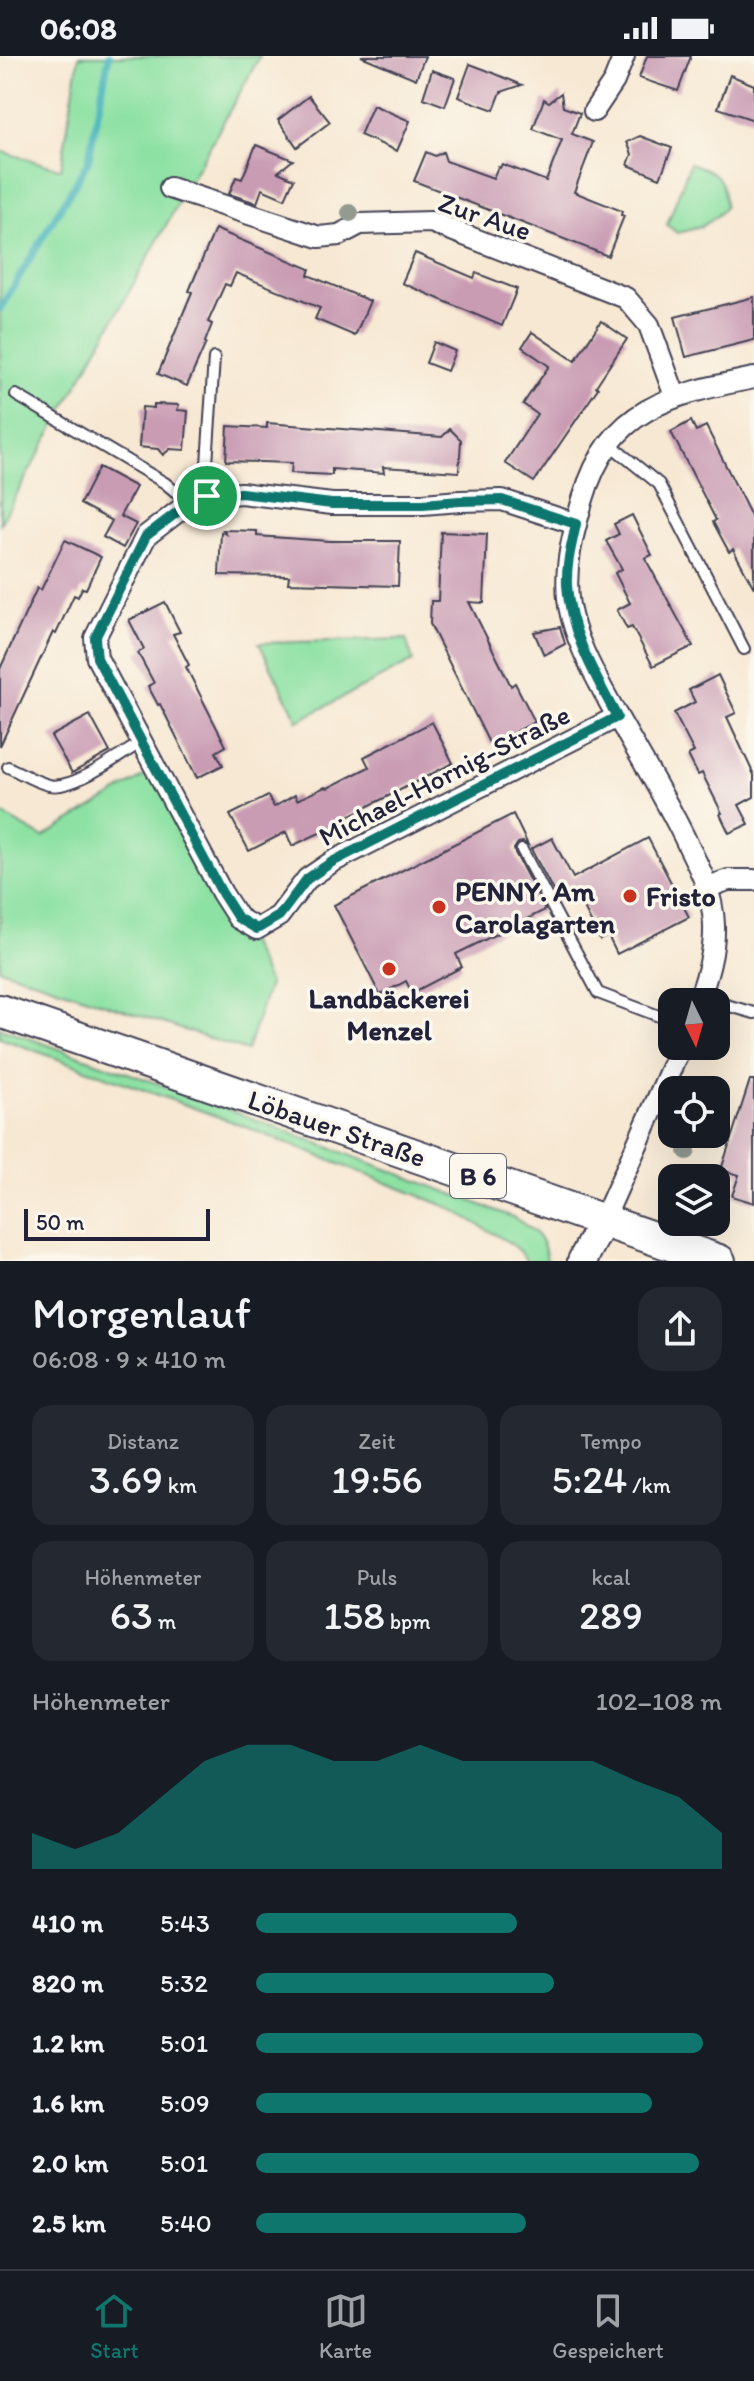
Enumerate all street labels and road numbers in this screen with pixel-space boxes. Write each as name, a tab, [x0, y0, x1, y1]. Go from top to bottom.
street label: Zur Aue	[434, 184, 536, 248]
street label: Michael-Hornig-Straße	[313, 697, 575, 853]
street label: Löbauer Straße	[244, 1082, 430, 1174]
road number: B 6	[450, 1154, 506, 1198]

